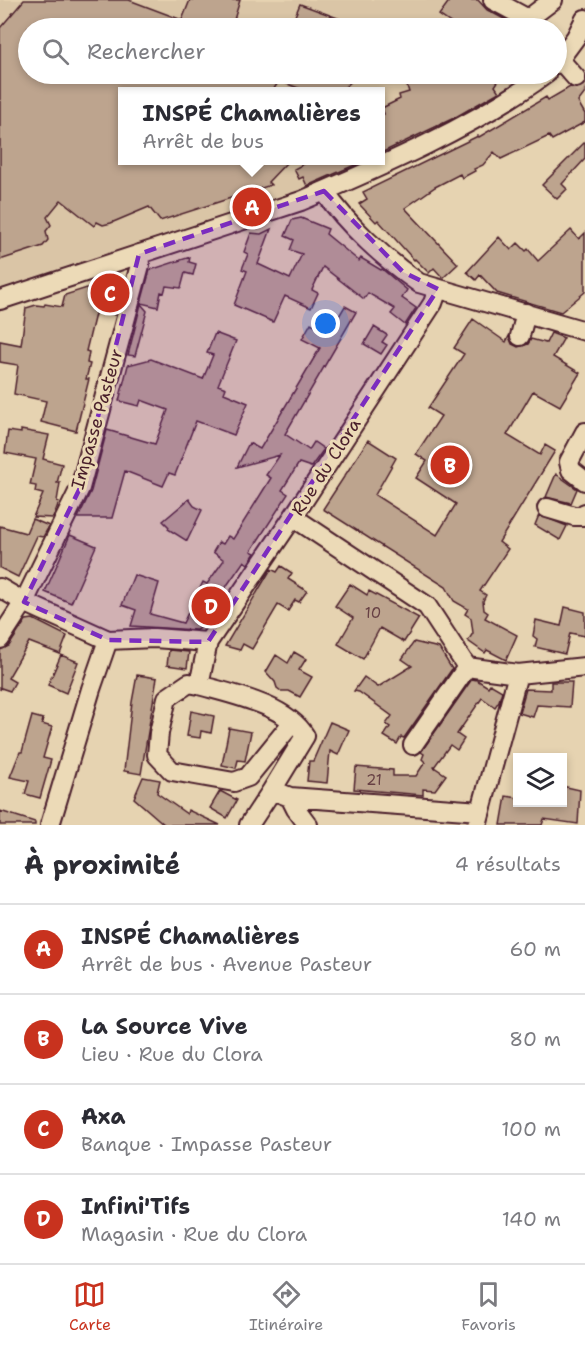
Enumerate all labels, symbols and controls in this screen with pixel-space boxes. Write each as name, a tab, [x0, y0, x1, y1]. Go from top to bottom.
search box	[18, 18, 567, 84]
icon: search	[39, 35, 72, 68]
text: Rechercher	[87, 37, 206, 66]
popup	[118, 87, 385, 165]
text: INSPÉ Chamalières	[142, 99, 361, 128]
text: Arrêt de bus	[142, 128, 264, 154]
pin: A	[232, 184, 272, 230]
pin: C	[90, 270, 130, 316]
your location	[311, 309, 340, 338]
street label: Impasse Pasteur	[65, 346, 129, 492]
street label: Rue du Clora	[286, 414, 366, 520]
pin: B	[430, 442, 470, 488]
pin: D	[192, 584, 230, 628]
house number: 10	[365, 603, 381, 623]
map controls	[513, 753, 567, 807]
button: layers	[513, 753, 567, 807]
house number: 21	[366, 770, 382, 790]
text: À proximité	[24, 847, 180, 882]
text: 4 résultats	[455, 851, 561, 877]
text: INSPÉ Chamalières	[81, 922, 300, 951]
text: A	[36, 936, 51, 962]
text: 60 m	[509, 936, 561, 962]
text: Arrêt de bus · Avenue Pasteur	[81, 951, 372, 977]
text: La Source Vive	[81, 1012, 248, 1041]
text: B	[37, 1026, 50, 1052]
text: 80 m	[509, 1026, 561, 1052]
text: Lieu · Rue du Clora	[81, 1041, 263, 1067]
text: Axa	[81, 1102, 125, 1131]
text: C	[37, 1116, 50, 1142]
text: 100 m	[501, 1116, 561, 1142]
text: Banque · Impasse Pasteur	[81, 1131, 332, 1157]
text: Infini'Tifs	[81, 1192, 190, 1221]
text: D	[36, 1206, 51, 1232]
text: 140 m	[502, 1206, 561, 1232]
text: Magasin · Rue du Clora	[81, 1221, 307, 1247]
tab: Carte	[69, 1278, 111, 1335]
tab: Itinéraire	[249, 1278, 323, 1335]
tab: Favoris	[461, 1278, 516, 1335]

